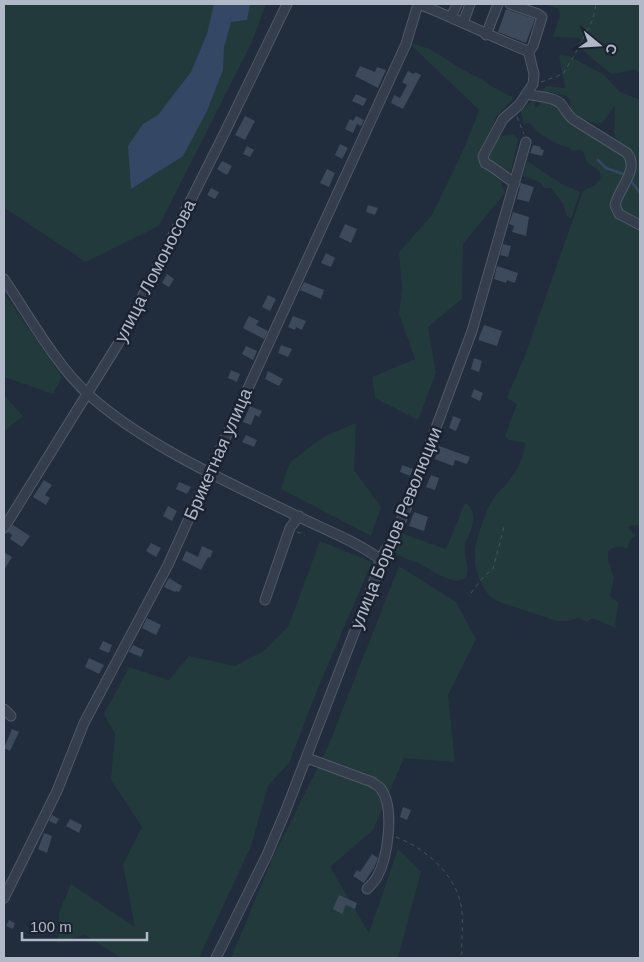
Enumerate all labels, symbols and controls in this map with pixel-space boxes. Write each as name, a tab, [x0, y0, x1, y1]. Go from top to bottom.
north arrow	[574, 20, 624, 70]
text: С	[602, 42, 621, 56]
street label: улица Ломоносова	[110, 196, 200, 346]
street label: Брикетная улица	[180, 384, 256, 523]
street label: улица Борцов Революции	[346, 424, 446, 632]
scale bar	[22, 910, 148, 942]
text: 100 m	[30, 918, 72, 935]

